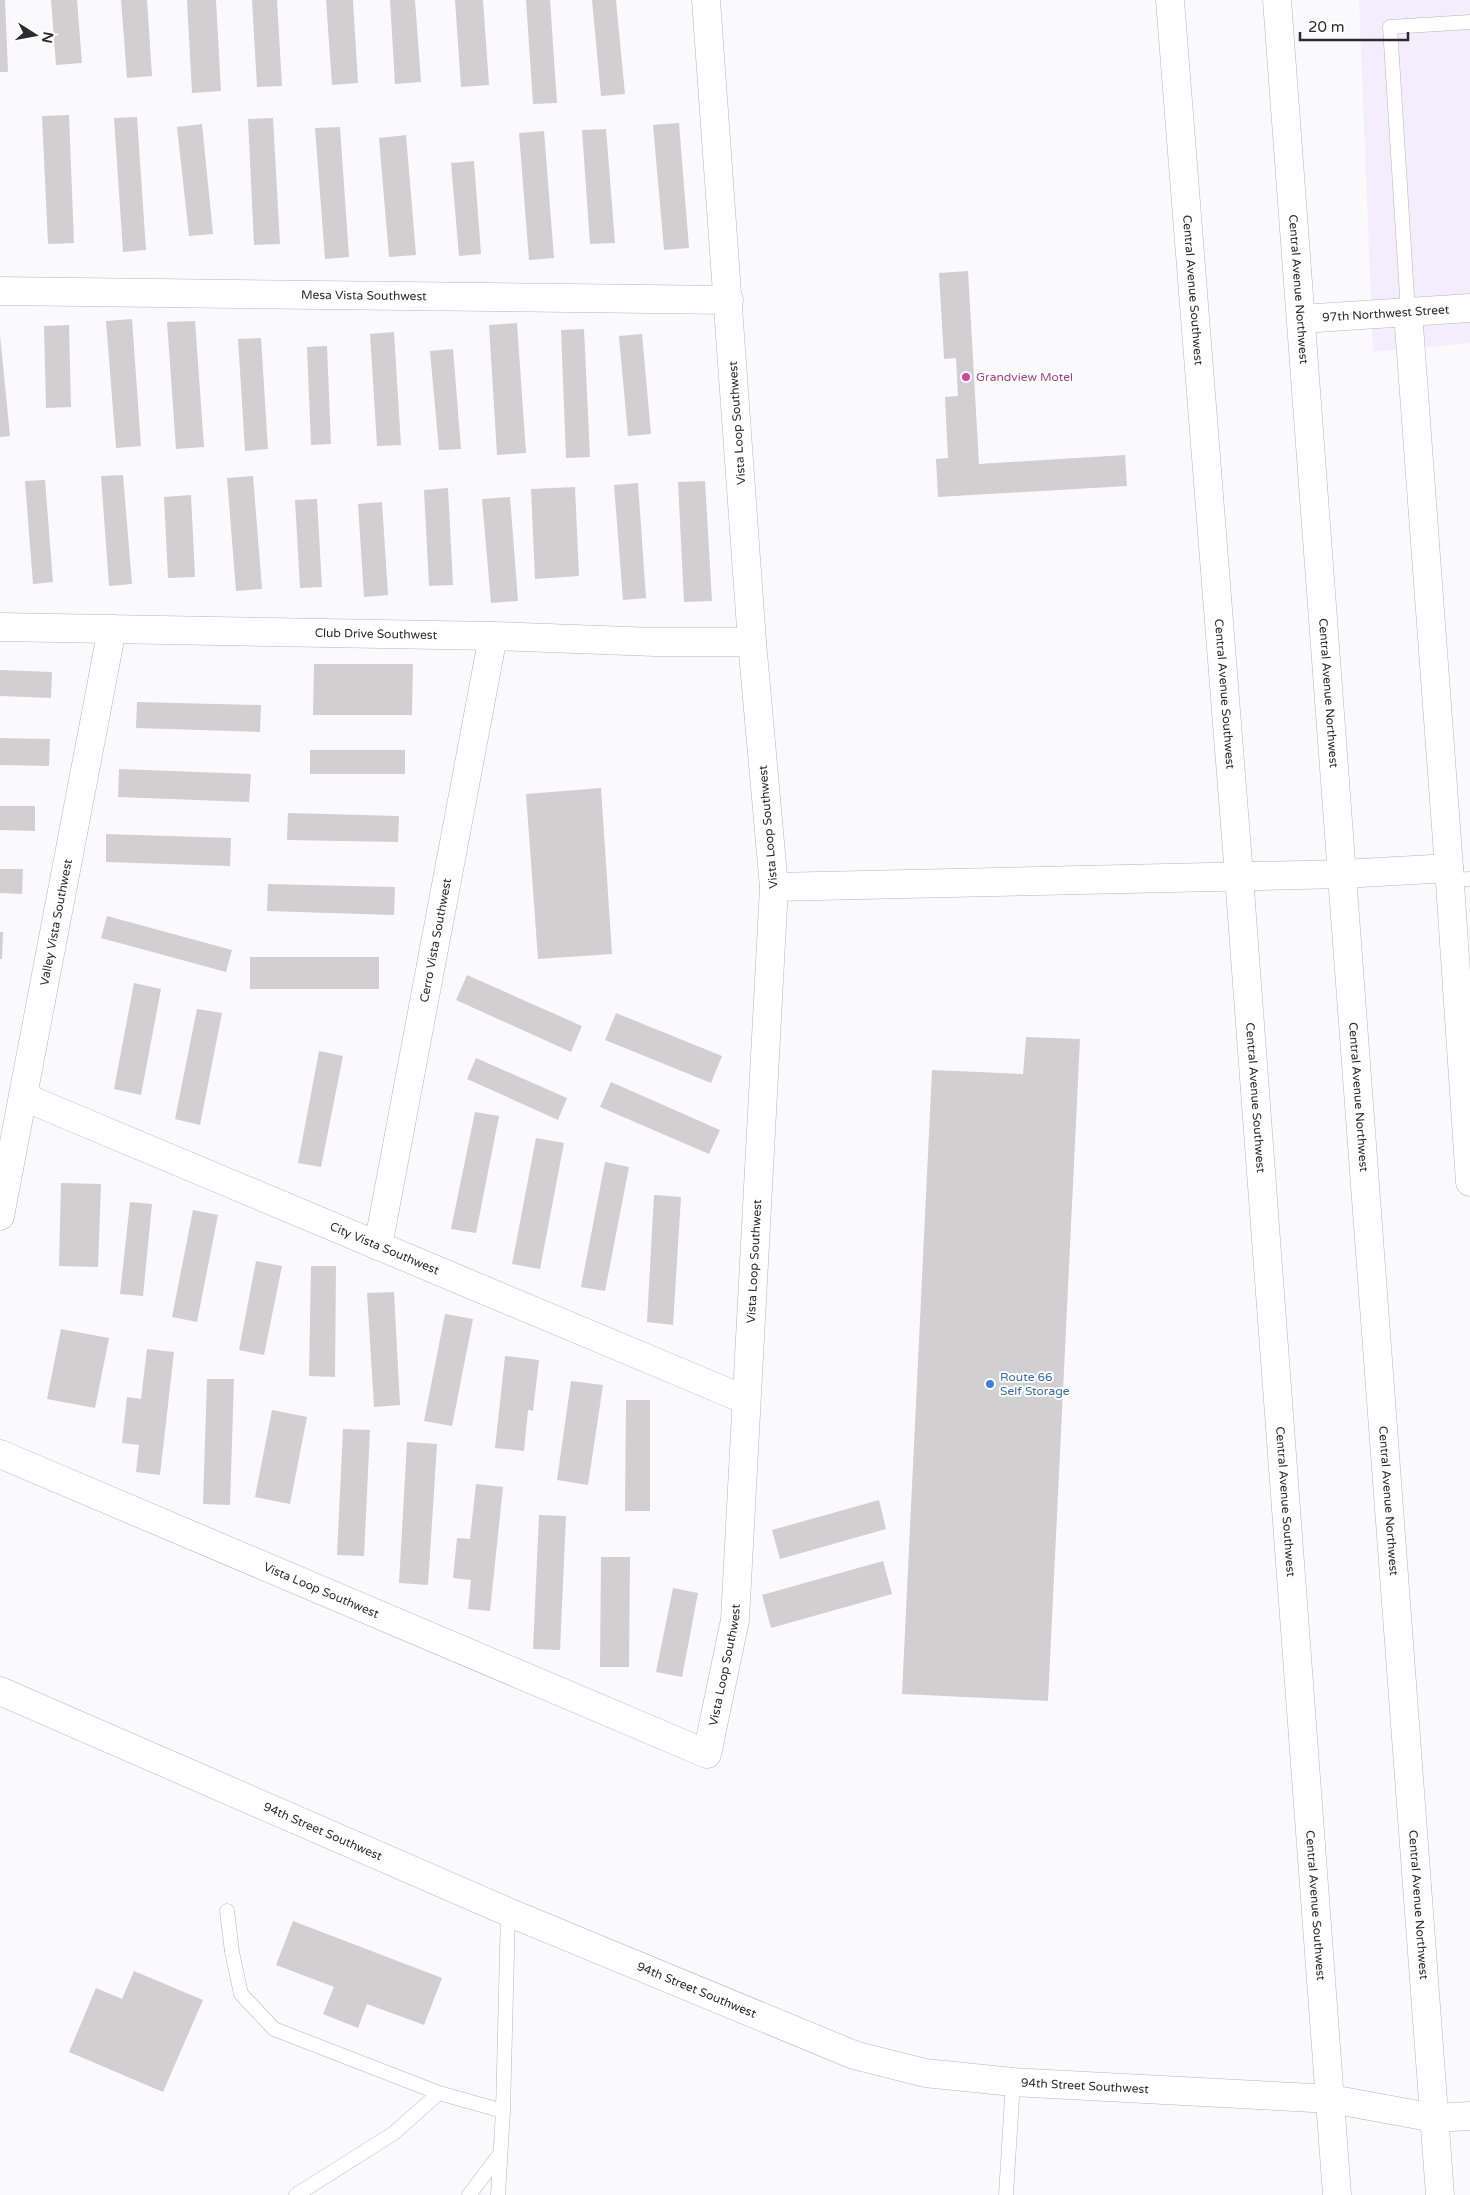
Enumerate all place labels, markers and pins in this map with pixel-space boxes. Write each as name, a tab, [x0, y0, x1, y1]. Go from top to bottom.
place label: Grandview Motel	[976, 370, 1073, 384]
marker: Grandview Motel	[960, 371, 972, 383]
place label: Route 66 Self Storage	[1000, 1370, 1070, 1398]
marker: Route 66 Self Storage	[984, 1378, 996, 1390]

